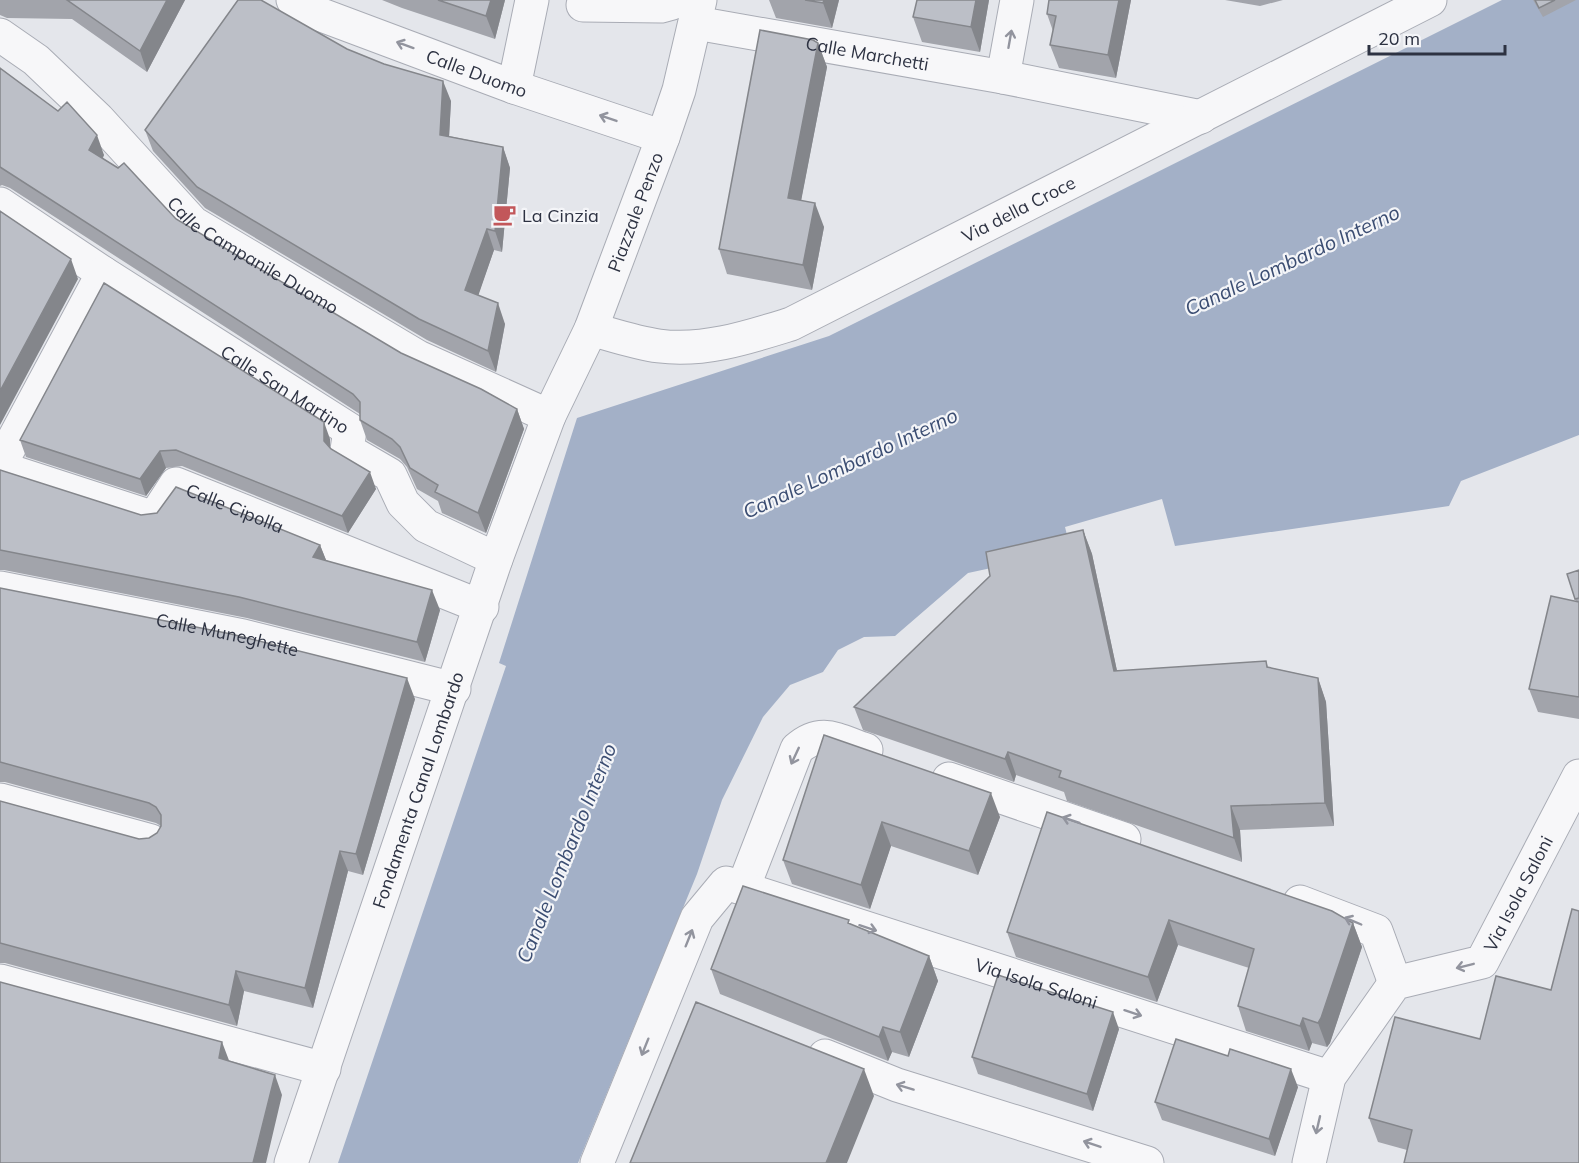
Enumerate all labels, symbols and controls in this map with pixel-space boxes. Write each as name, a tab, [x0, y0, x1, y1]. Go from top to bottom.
scale bar	[1369, 18, 1506, 56]
text: 20 m	[1378, 27, 1420, 50]
one-way arrow	[1005, 29, 1016, 49]
street label: Calle Marchetti	[804, 31, 931, 75]
one-way arrow	[396, 39, 414, 50]
street label: Calle Duomo	[423, 44, 530, 102]
one-way arrow	[599, 112, 618, 123]
street label: Piazzale Penzo	[602, 149, 668, 275]
street label: Via della Croce	[958, 170, 1079, 247]
street label: Calle Campanile Duomo	[163, 191, 343, 319]
water label: Canale Lombardo Interno	[1180, 199, 1404, 321]
cafe icon: La Cinzia	[491, 202, 517, 228]
place label: La Cinzia	[522, 204, 599, 227]
street label: Calle San Martino	[217, 339, 354, 438]
water label: Canale Lombardo Interno	[738, 402, 962, 524]
street label: Calle Cipolla	[183, 478, 287, 538]
street label: Calle Muneghette	[154, 608, 301, 661]
street label: Fondamenta Canal Lombardo	[367, 669, 468, 911]
water label: Canale Lombardo Interno	[510, 740, 622, 966]
one-way arrow	[788, 747, 800, 765]
one-way arrow	[1062, 814, 1081, 825]
street label: Via Isola Saloni	[1478, 832, 1557, 955]
one-way arrow	[1345, 915, 1363, 926]
one-way arrow	[858, 923, 877, 934]
one-way arrow	[684, 930, 695, 948]
street label: Via Isola Saloni	[972, 952, 1101, 1013]
one-way arrow	[1456, 960, 1475, 972]
one-way arrow	[1123, 1009, 1142, 1020]
one-way arrow	[639, 1037, 650, 1055]
one-way arrow	[896, 1081, 915, 1092]
one-way arrow	[1311, 1116, 1323, 1135]
one-way arrow	[1083, 1138, 1102, 1149]

